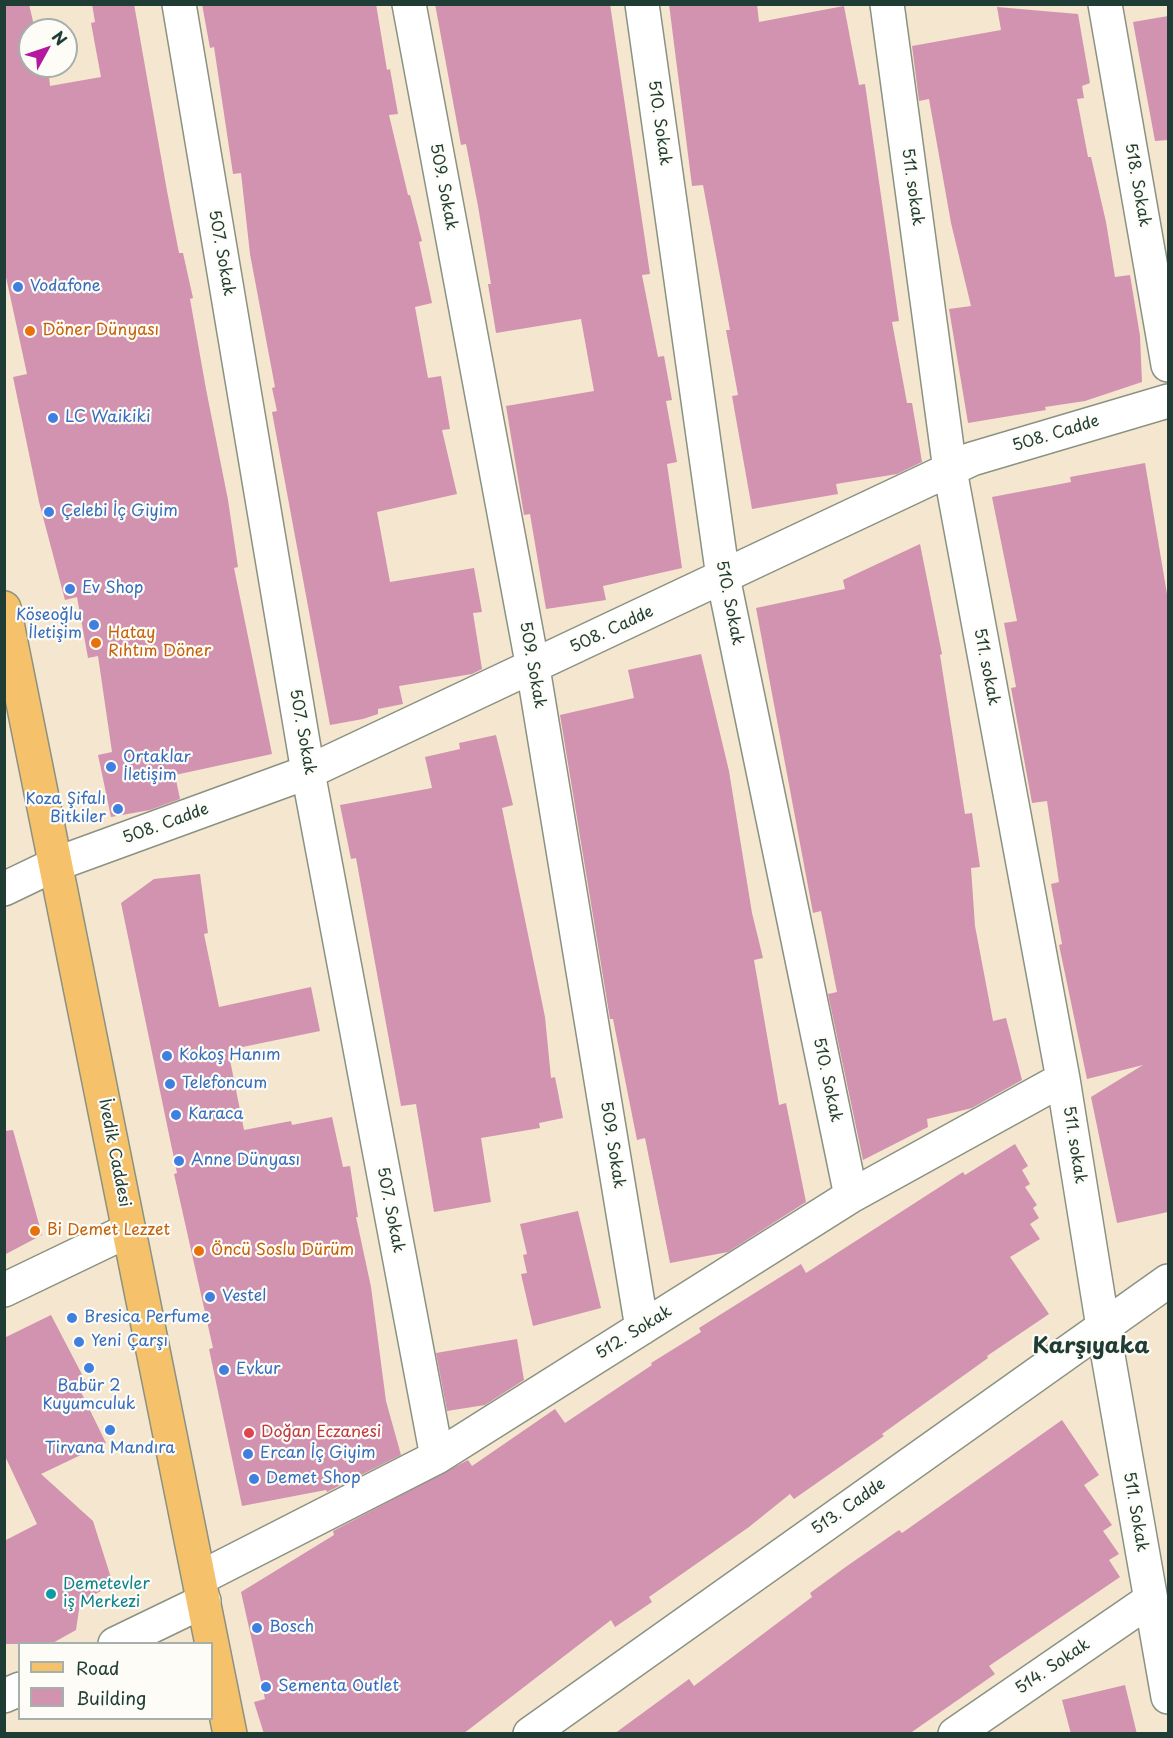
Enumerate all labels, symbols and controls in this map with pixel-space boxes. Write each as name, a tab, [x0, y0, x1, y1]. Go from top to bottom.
north arrow	[18, 18, 78, 78]
text: N	[47, 25, 74, 50]
street label: 510. Sokak	[644, 79, 674, 167]
street label: 509. Sokak	[425, 142, 461, 232]
street label: 518. Sokak	[1120, 142, 1154, 228]
street label: 511. sokak	[897, 147, 927, 227]
street label: 507. Sokak	[204, 208, 238, 298]
place label: Vodafone	[30, 277, 101, 297]
marker: Vodafone	[11, 280, 25, 294]
place label: Döner Dünyası	[42, 321, 159, 341]
marker: Döner Dünyası	[23, 324, 37, 338]
place label: LC Waikiki	[65, 408, 151, 428]
marker: LC Waikiki	[46, 411, 60, 425]
street label: 508. Cadde	[1010, 412, 1102, 456]
place label: Çelebi İç Giyim	[61, 502, 178, 522]
marker: Çelebi İç Giyim	[42, 505, 56, 519]
street label: 510. Sokak	[711, 559, 747, 647]
place label: Ev Shop	[82, 579, 143, 599]
marker: Ev Shop	[63, 582, 77, 596]
street label: 508. Cadde	[567, 602, 657, 658]
place label: Köseoğlu İletişim	[16, 606, 82, 644]
marker: Köseoğlu İletişim	[87, 618, 101, 632]
street label: 509. Sokak	[515, 620, 549, 710]
place label: Hatay Rıhtım Döner	[108, 624, 211, 662]
street label: 511. sokak	[969, 627, 1003, 707]
marker: Hatay Rıhtım Döner	[89, 636, 103, 650]
street label: 507. Sokak	[285, 687, 319, 777]
place label: Ortaklar İletişim	[123, 748, 191, 786]
marker: Ortaklar İletişim	[104, 760, 118, 774]
place label: Koza Şifalı Bitkiler	[26, 790, 106, 828]
street label: 508. Cadde	[121, 800, 211, 848]
marker: Koza Şifalı Bitkiler	[111, 802, 125, 816]
street label: 510. Sokak	[809, 1036, 845, 1124]
place label: Kokoş Hanım	[179, 1046, 280, 1066]
marker: Kokoş Hanım	[160, 1049, 174, 1063]
place label: Telefoncum	[182, 1074, 267, 1094]
marker: Telefoncum	[163, 1077, 177, 1091]
street label: İvedik Caddesi	[94, 1097, 134, 1209]
street label: 509. Sokak	[596, 1100, 628, 1190]
place label: Karaca	[188, 1105, 243, 1125]
street label: 511. sokak	[1058, 1105, 1090, 1185]
marker: Karaca	[169, 1108, 183, 1122]
place label: Anne Dünyası	[191, 1151, 300, 1171]
marker: Anne Dünyası	[172, 1154, 186, 1168]
street label: 507. Sokak	[372, 1165, 408, 1255]
place label: Bi Demet Lezzet	[47, 1221, 170, 1241]
marker: Bi Demet Lezzet	[28, 1224, 42, 1238]
place label: Öncü Soslu Dürüm	[211, 1241, 354, 1261]
marker: Öncü Soslu Dürüm	[192, 1244, 206, 1258]
place label: Vestel	[222, 1287, 266, 1307]
marker: Vestel	[203, 1290, 217, 1304]
street label: 512. Sokak	[592, 1302, 676, 1364]
place label: Bresica Perfume	[84, 1308, 210, 1328]
marker: Bresica Perfume	[65, 1311, 79, 1325]
place label: Yeni Çarşı	[91, 1332, 168, 1352]
district label: Karşıyaka	[1032, 1334, 1150, 1360]
marker: Yeni Çarşı	[72, 1335, 86, 1349]
place label: Evkur	[236, 1360, 280, 1380]
marker: Babür 2 Kuyumculuk	[82, 1361, 96, 1375]
marker: Evkur	[217, 1363, 231, 1377]
place label: Babür 2 Kuyumculuk	[43, 1377, 135, 1415]
marker: Tirvana Mandıra	[103, 1423, 117, 1437]
place label: Doğan Eczanesi	[261, 1423, 381, 1443]
marker: Doğan Eczanesi	[242, 1426, 256, 1440]
place label: Tirvana Mandıra	[45, 1439, 175, 1459]
place label: Ercan İç Giyim	[260, 1444, 376, 1464]
marker: Ercan İç Giyim	[241, 1447, 255, 1461]
place label: Demet Shop	[266, 1469, 361, 1489]
street label: 511. Sokak	[1119, 1471, 1151, 1553]
marker: Demet Shop	[247, 1472, 261, 1486]
street label: 513. Cadde	[809, 1475, 889, 1539]
place label: Demetevler iş Merkezi	[63, 1575, 150, 1613]
marker: Demetevler iş Merkezi	[44, 1587, 58, 1601]
place label: Bosch	[269, 1618, 314, 1638]
marker: Bosch	[250, 1621, 264, 1635]
street label: 514. Sokak	[1012, 1635, 1094, 1699]
legend	[18, 1642, 213, 1720]
text: Road	[76, 1654, 120, 1681]
place label: Sementa Outlet	[278, 1677, 399, 1697]
marker: Sementa Outlet	[259, 1680, 273, 1694]
text: Building	[76, 1684, 146, 1711]

